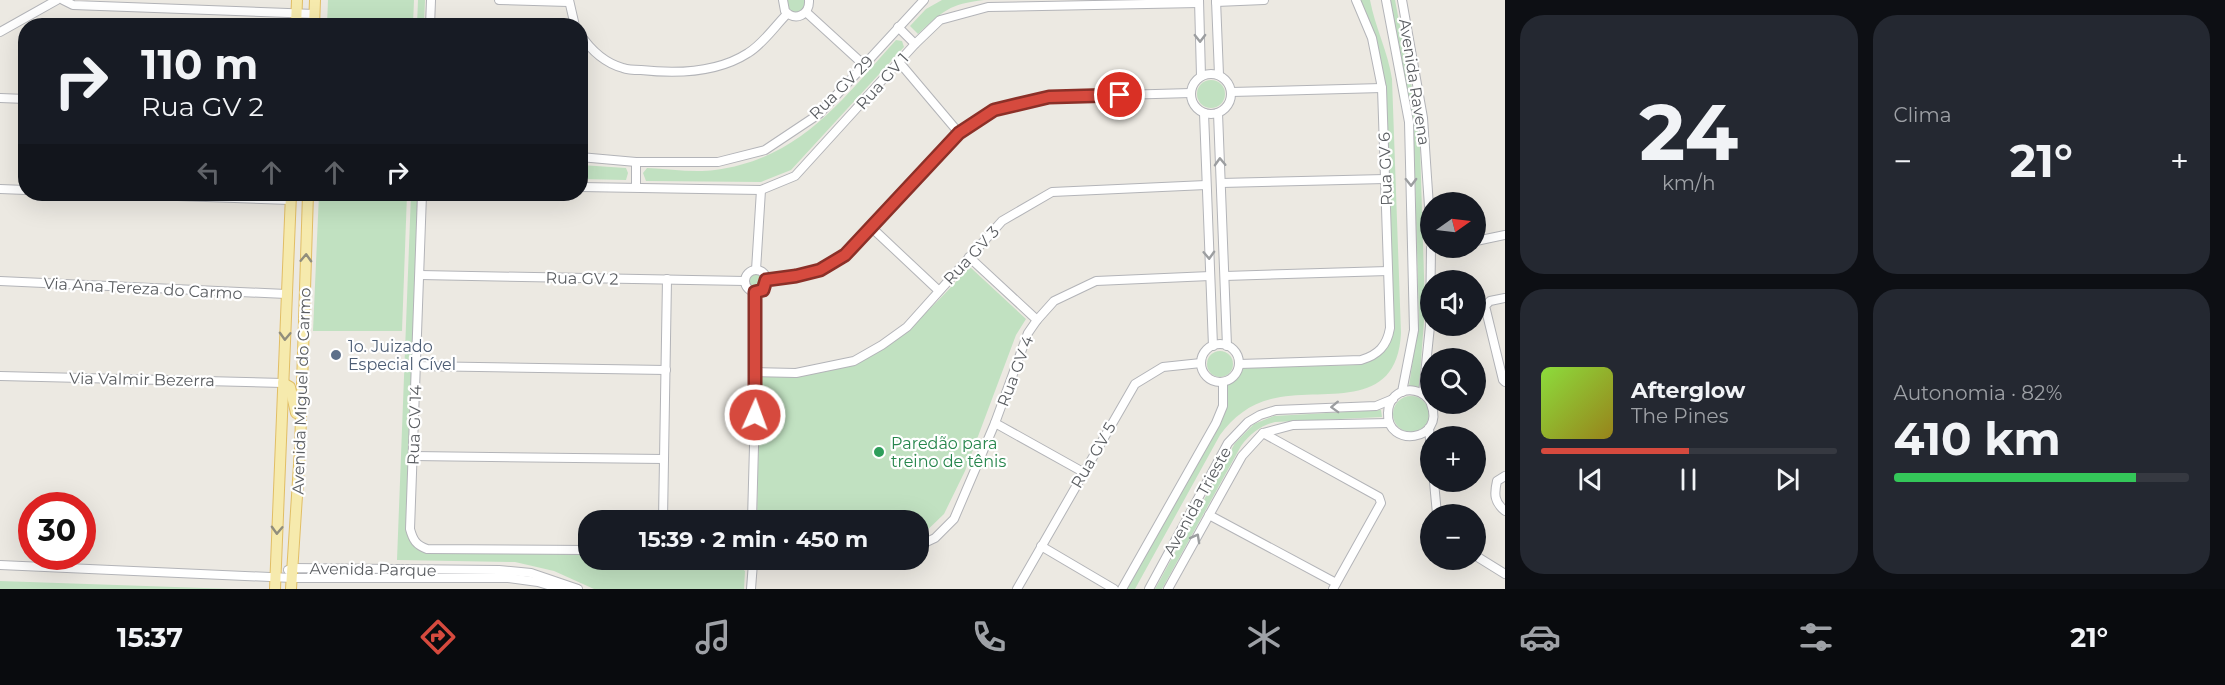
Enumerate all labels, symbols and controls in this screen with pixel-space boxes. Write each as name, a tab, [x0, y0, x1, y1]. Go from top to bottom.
street label: Avenida Ravena	[1395, 17, 1434, 147]
one-way arrow	[1194, 34, 1207, 43]
text: 110 m	[141, 38, 258, 90]
icon: right	[42, 42, 120, 120]
street label: Rua GV 1	[852, 49, 913, 114]
street label: Rua GV 29	[805, 51, 877, 123]
pin	[1094, 69, 1145, 120]
icon: arrive	[1103, 78, 1136, 111]
text: 24	[1639, 84, 1738, 180]
text: Rua GV 2	[141, 90, 264, 123]
text: Clima	[1894, 103, 1951, 127]
street label: Rua GV 6	[1375, 132, 1396, 206]
text: 21°	[2010, 133, 2073, 188]
text: −	[1894, 141, 1912, 181]
text: +	[2170, 141, 2189, 181]
icon: left	[192, 156, 225, 189]
icon: ahead	[255, 156, 288, 189]
icon: ahead	[318, 156, 351, 189]
icon: right	[381, 156, 414, 189]
one-way arrow	[1214, 157, 1227, 166]
text: km/h	[1662, 171, 1715, 195]
one-way arrow	[1405, 178, 1417, 187]
north arrow	[1420, 192, 1486, 258]
map controls	[1420, 192, 1486, 570]
street label: Rua GV 3	[940, 222, 1003, 288]
one-way arrow	[1203, 251, 1216, 260]
one-way arrow	[300, 253, 313, 262]
street label: Rua GV 2	[545, 268, 619, 289]
button: sound	[1420, 270, 1486, 336]
street label: Via Ana Tereza do Carmo	[43, 274, 243, 303]
street label: Avenida Miguel do Carmo	[288, 287, 315, 495]
one-way arrow	[278, 331, 291, 340]
street label: Rua GV 4	[993, 333, 1038, 409]
place label: 1o. Juizado Especial Cível	[348, 337, 456, 374]
marker: 1o. Juizado Especial Cível	[329, 348, 343, 362]
button: search	[1420, 348, 1486, 414]
street label: Via Valmir Bezerra	[69, 369, 215, 390]
text: Afterglow	[1631, 377, 1745, 404]
text: Autonomia · 82%	[1894, 381, 2062, 405]
position arrow	[723, 383, 787, 447]
street label: Rua GV 14	[404, 384, 425, 465]
one-way arrow	[1331, 401, 1340, 413]
text: The Pines	[1631, 404, 1728, 428]
text: 410 km	[1894, 411, 2061, 466]
street label: Rua GV 5	[1067, 419, 1120, 492]
button: +	[1420, 426, 1486, 492]
place label: Paredão para treino de tênis	[891, 434, 1006, 471]
street label: Avenida Trieste	[1160, 443, 1235, 559]
marker: Paredão para treino de tênis	[872, 445, 886, 459]
icon: previous	[1574, 463, 1607, 496]
icon: pause	[1672, 463, 1705, 496]
icon: next	[1771, 463, 1804, 496]
speed limit sign: 30	[18, 492, 96, 570]
button: −	[1420, 504, 1486, 570]
one-way arrow	[270, 525, 283, 534]
text: 15:39 · 2 min · 450 m	[639, 526, 868, 553]
one-way arrow	[1189, 534, 1201, 544]
street label: Avenida Parque	[309, 559, 437, 580]
icon: directions	[417, 616, 459, 658]
icon: music	[692, 616, 734, 658]
icon: phone	[968, 616, 1010, 658]
icon: climate	[1243, 616, 1285, 658]
icon: car	[1519, 616, 1561, 658]
icon: filters	[1795, 616, 1837, 658]
text: 15:37	[117, 621, 183, 654]
text: 21°	[2070, 621, 2108, 654]

